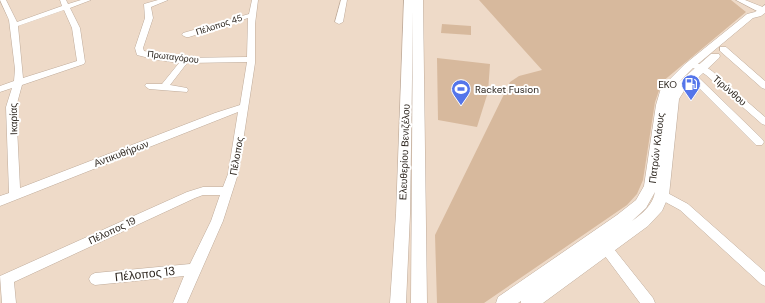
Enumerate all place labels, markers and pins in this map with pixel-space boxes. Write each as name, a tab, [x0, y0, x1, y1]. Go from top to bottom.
fuel station icon: EKO	[680, 73, 702, 101]
sports icon: Racket Fusion	[450, 78, 472, 106]
place label: EKO	[658, 78, 677, 91]
place label: Racket Fusion	[475, 83, 539, 96]

